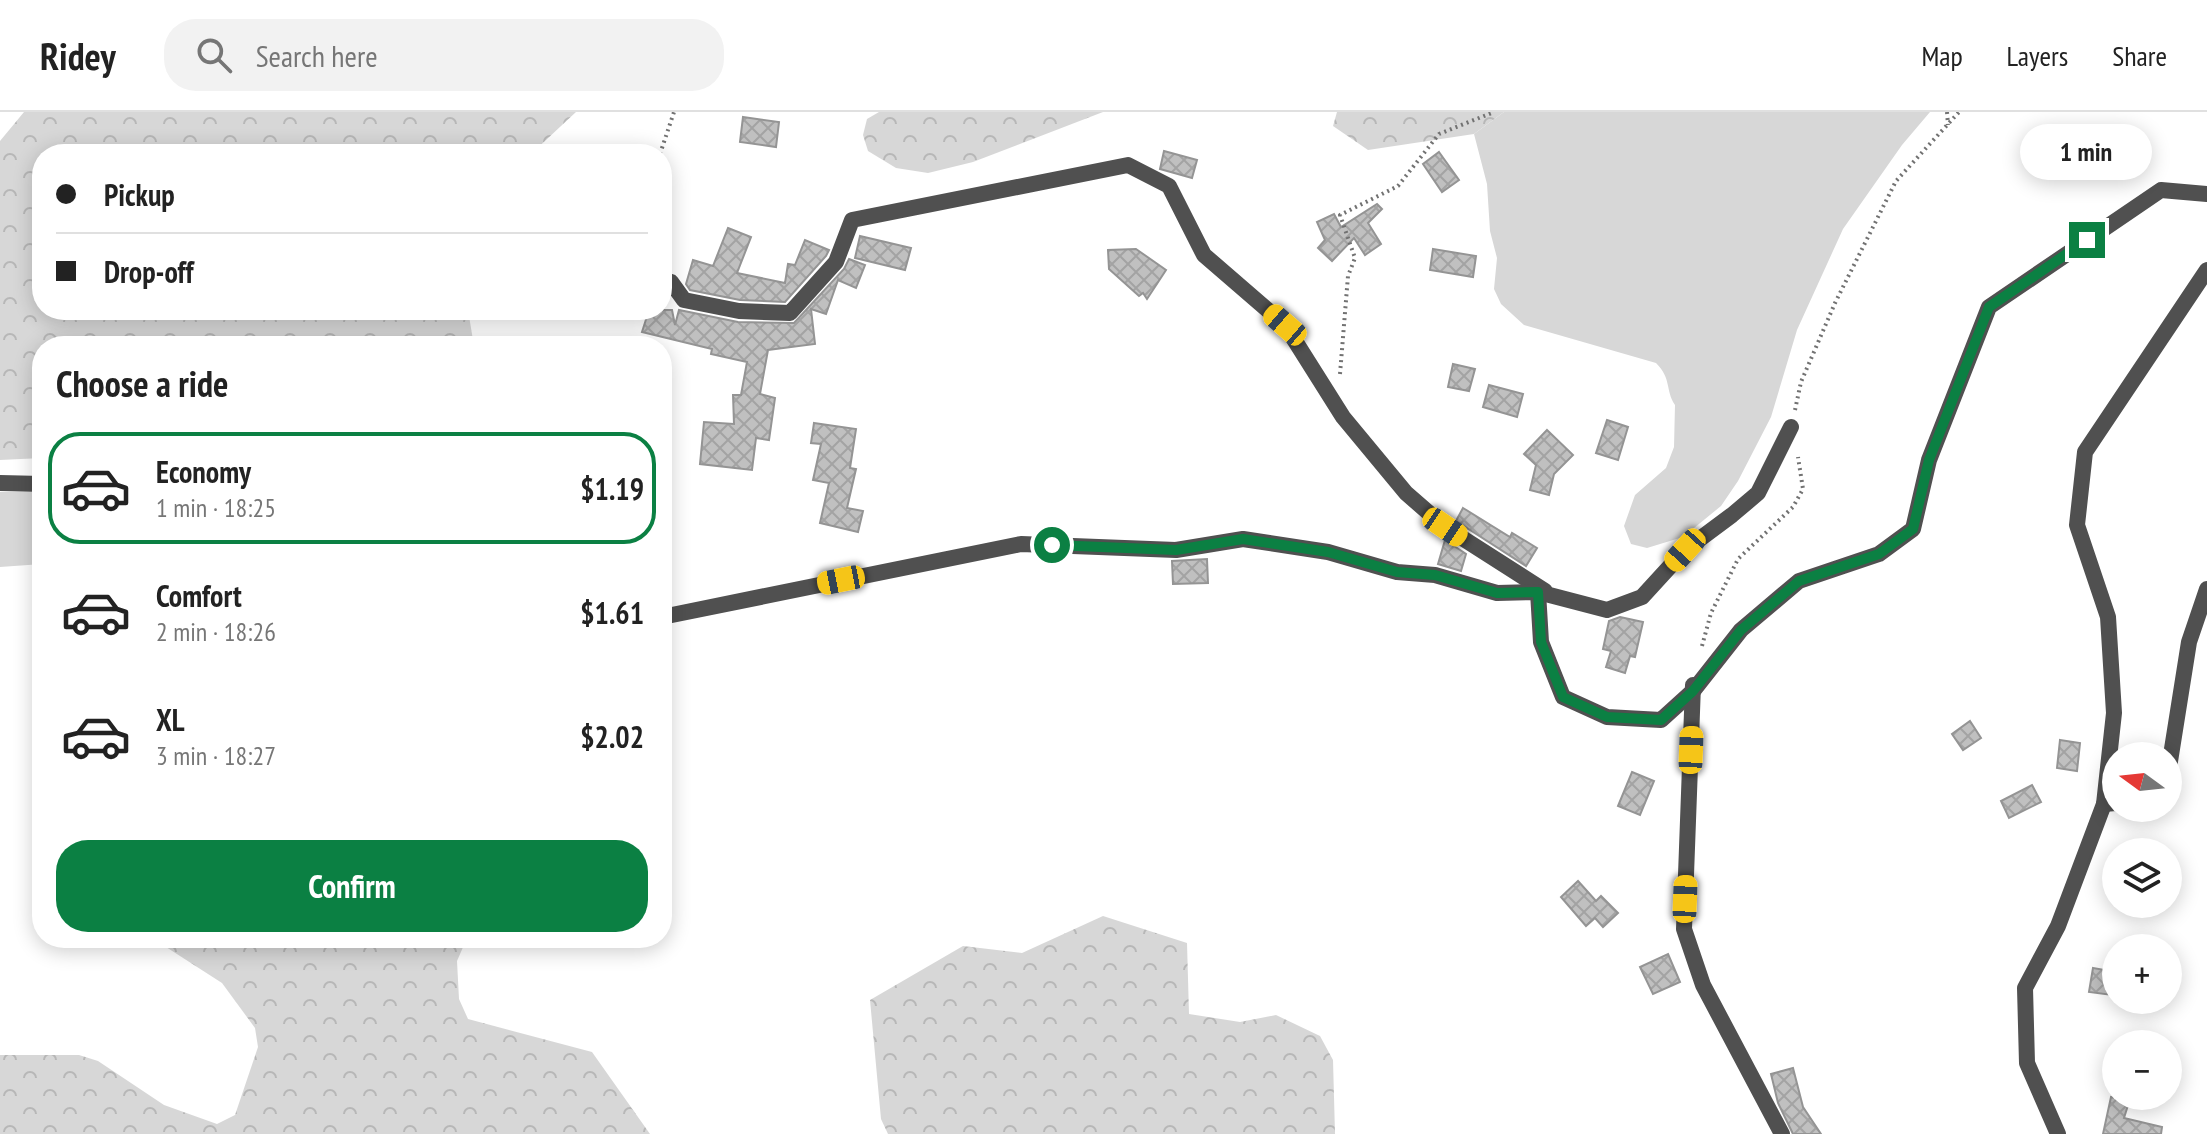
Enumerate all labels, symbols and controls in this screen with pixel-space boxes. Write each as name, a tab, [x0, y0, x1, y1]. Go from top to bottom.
search box	[164, 19, 724, 91]
text: Ridey	[40, 31, 116, 80]
icon: search	[192, 33, 236, 77]
text: Search here	[256, 36, 378, 75]
text: Map	[1921, 37, 1963, 74]
text: Layers	[2007, 37, 2068, 74]
text: Share	[2112, 37, 2167, 74]
callout: 1 min	[2021, 124, 2153, 180]
text: 1 min	[2060, 135, 2112, 168]
text: Pickup	[104, 175, 175, 214]
route end	[2069, 222, 2105, 258]
text: Drop-off	[104, 252, 194, 291]
car	[1259, 300, 1311, 350]
text: Choose a ride	[56, 360, 228, 407]
icon: car	[60, 452, 132, 524]
text: Economy	[156, 452, 251, 491]
text: $1.19	[580, 469, 644, 508]
text: 1 min · 18:25	[156, 491, 276, 524]
car	[1418, 504, 1472, 550]
car	[1660, 524, 1710, 576]
route start	[1034, 527, 1070, 563]
car	[815, 564, 867, 596]
icon: car	[60, 576, 132, 648]
text: Comfort	[156, 576, 242, 615]
text: $1.61	[580, 593, 644, 632]
text: 2 min · 18:26	[156, 615, 276, 648]
icon: car	[60, 700, 132, 772]
text: XL	[156, 700, 185, 739]
text: $2.02	[580, 717, 644, 756]
car	[1678, 726, 1704, 774]
text: 3 min · 18:27	[156, 739, 276, 772]
north arrow	[2102, 742, 2182, 822]
map controls	[2102, 742, 2182, 1110]
button: layers	[2102, 838, 2182, 918]
button: Confirm	[56, 840, 648, 932]
car	[1672, 875, 1698, 923]
button: +	[2102, 934, 2182, 1014]
button: −	[2102, 1030, 2182, 1110]

